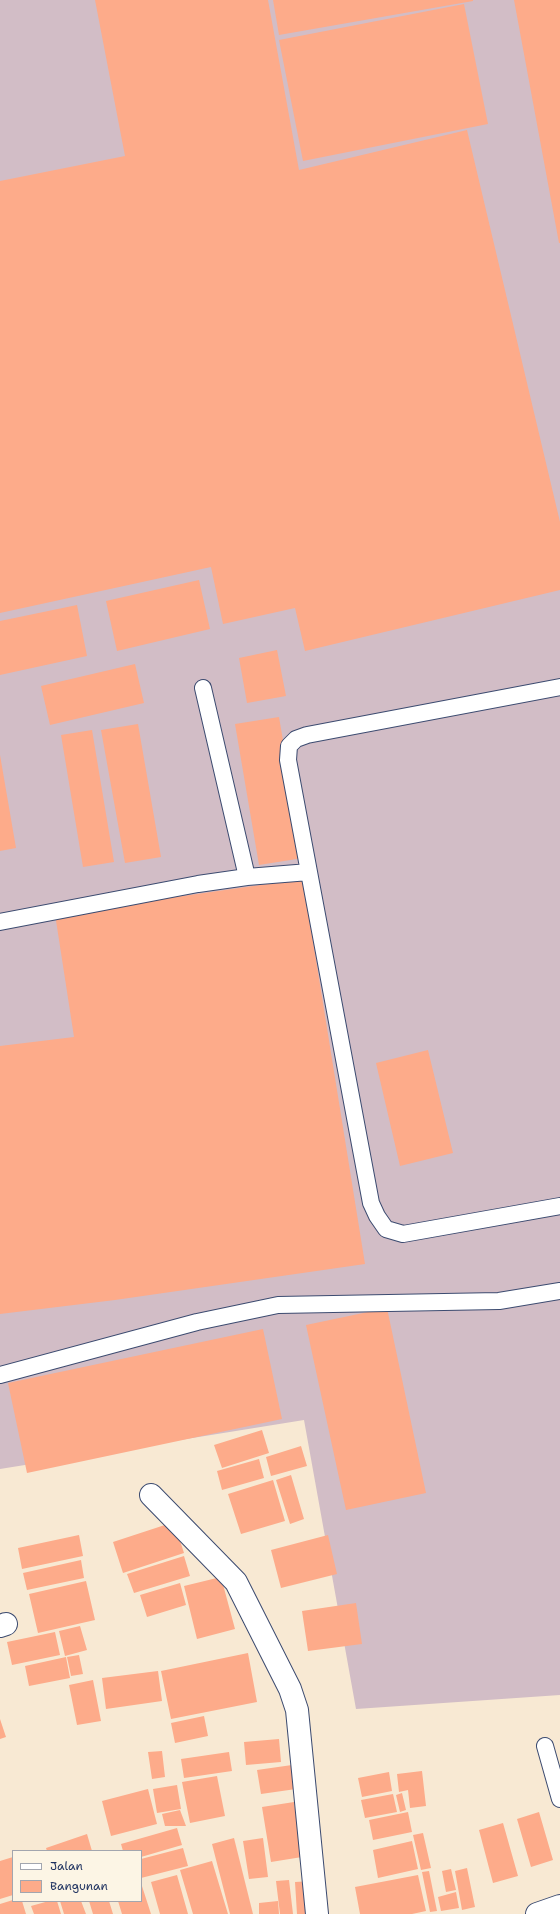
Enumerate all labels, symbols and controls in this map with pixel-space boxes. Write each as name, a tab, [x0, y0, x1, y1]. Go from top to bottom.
legend	[12, 1850, 142, 1902]
text: Jalan	[50, 1858, 83, 1874]
text: Bangunan	[50, 1878, 108, 1894]

